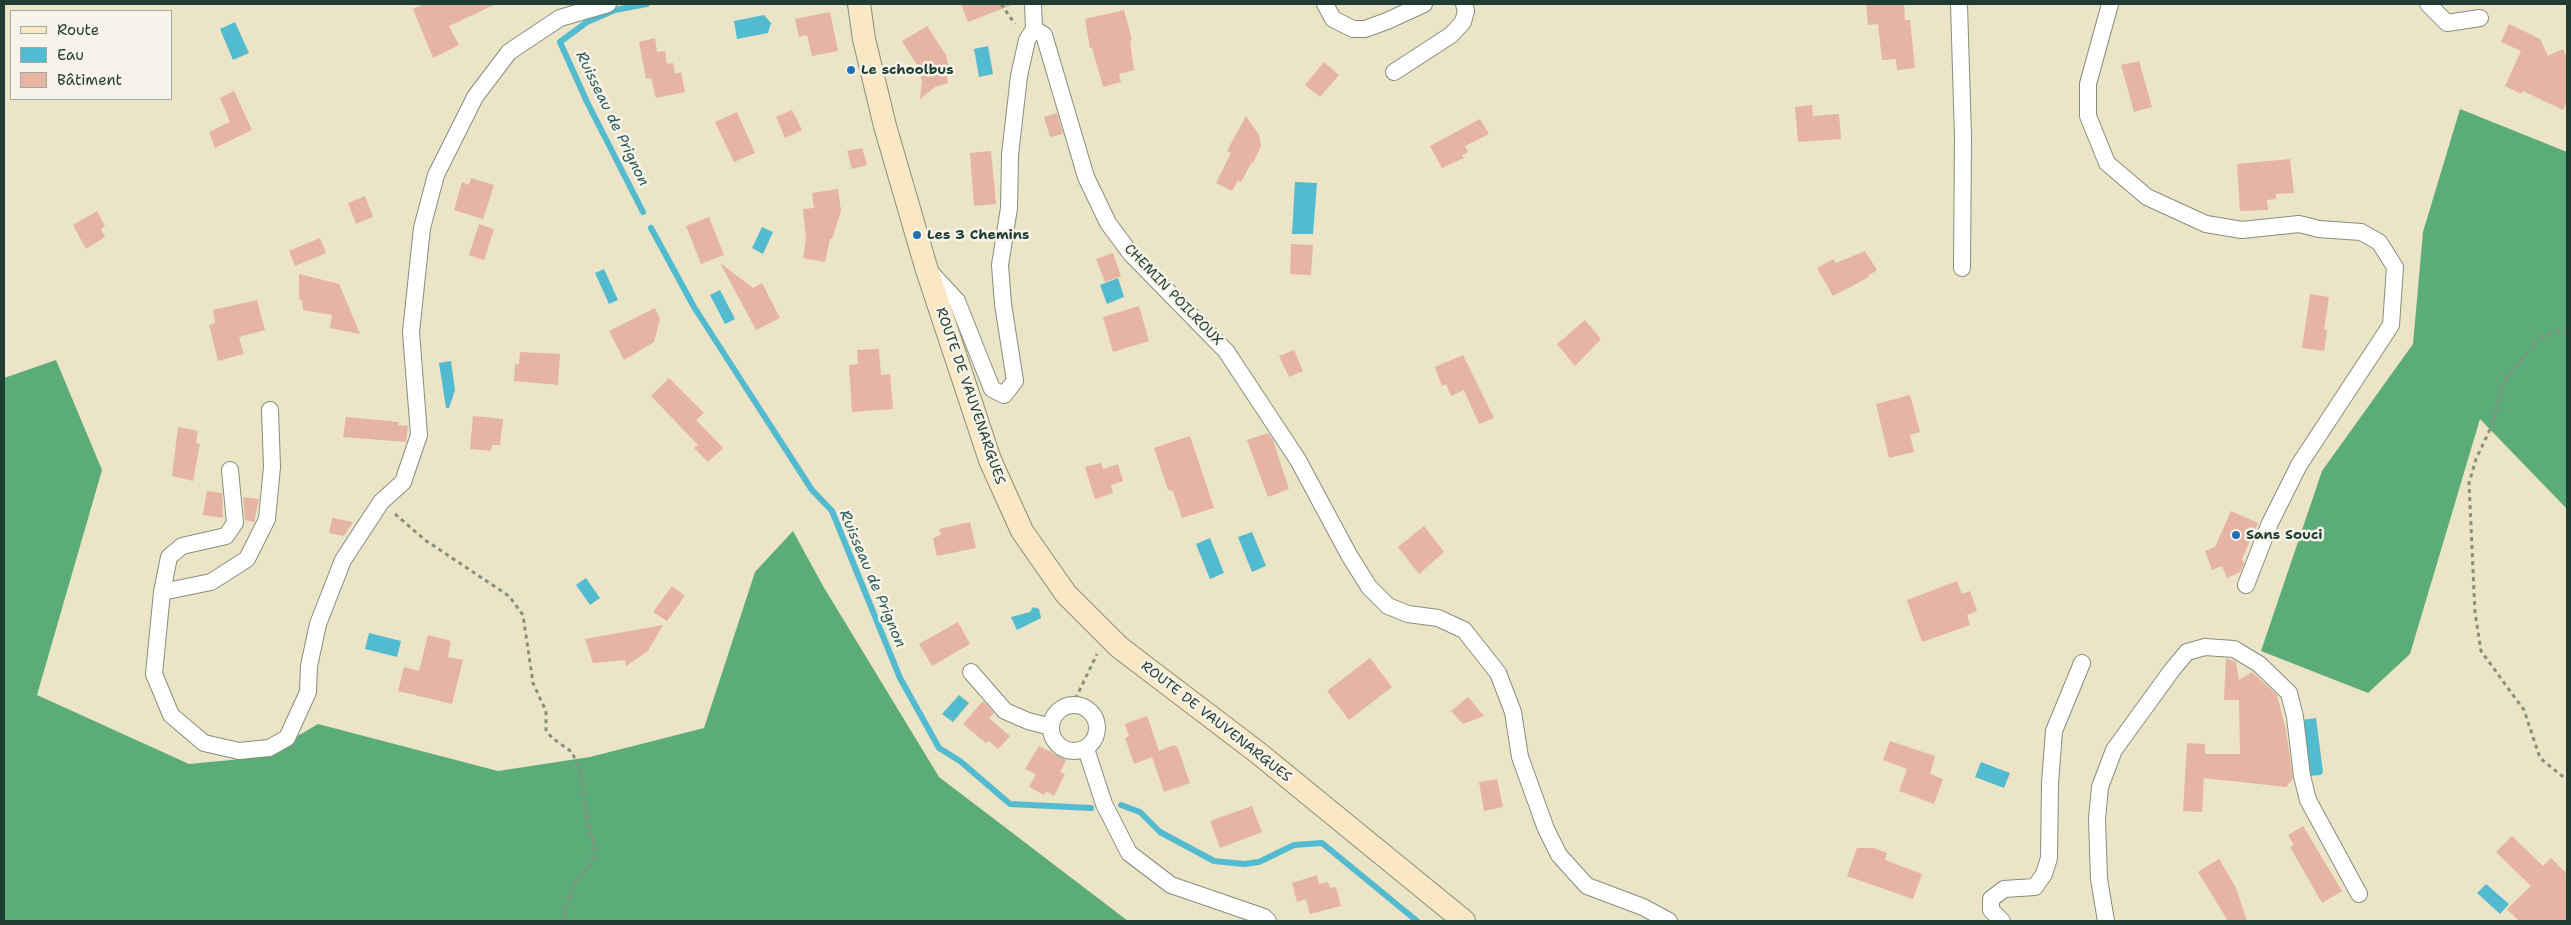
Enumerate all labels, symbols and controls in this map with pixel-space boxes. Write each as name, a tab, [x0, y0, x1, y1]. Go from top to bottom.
legend	[10, 10, 172, 100]
text: Route	[57, 20, 99, 40]
text: Eau	[57, 45, 84, 65]
water label: Ruisseau de Prignon	[572, 49, 652, 189]
place label: Le schoolbus	[861, 62, 954, 78]
marker: Le schoolbus	[845, 64, 857, 76]
text: Bâtiment	[57, 70, 122, 90]
place label: Les 3 Chemins	[927, 227, 1029, 243]
marker: Les 3 Chemins	[911, 229, 923, 241]
street label: CHEMIN POILROUX	[1120, 241, 1226, 349]
street label: ROUTE DE VAUVENARGUES	[932, 305, 1008, 487]
water label: Ruisseau de Prignon	[835, 508, 909, 650]
place label: Sans Souci	[2246, 527, 2322, 543]
marker: Sans Souci	[2230, 529, 2242, 541]
street label: ROUTE DE VAUVENARGUES	[1137, 658, 1295, 786]

